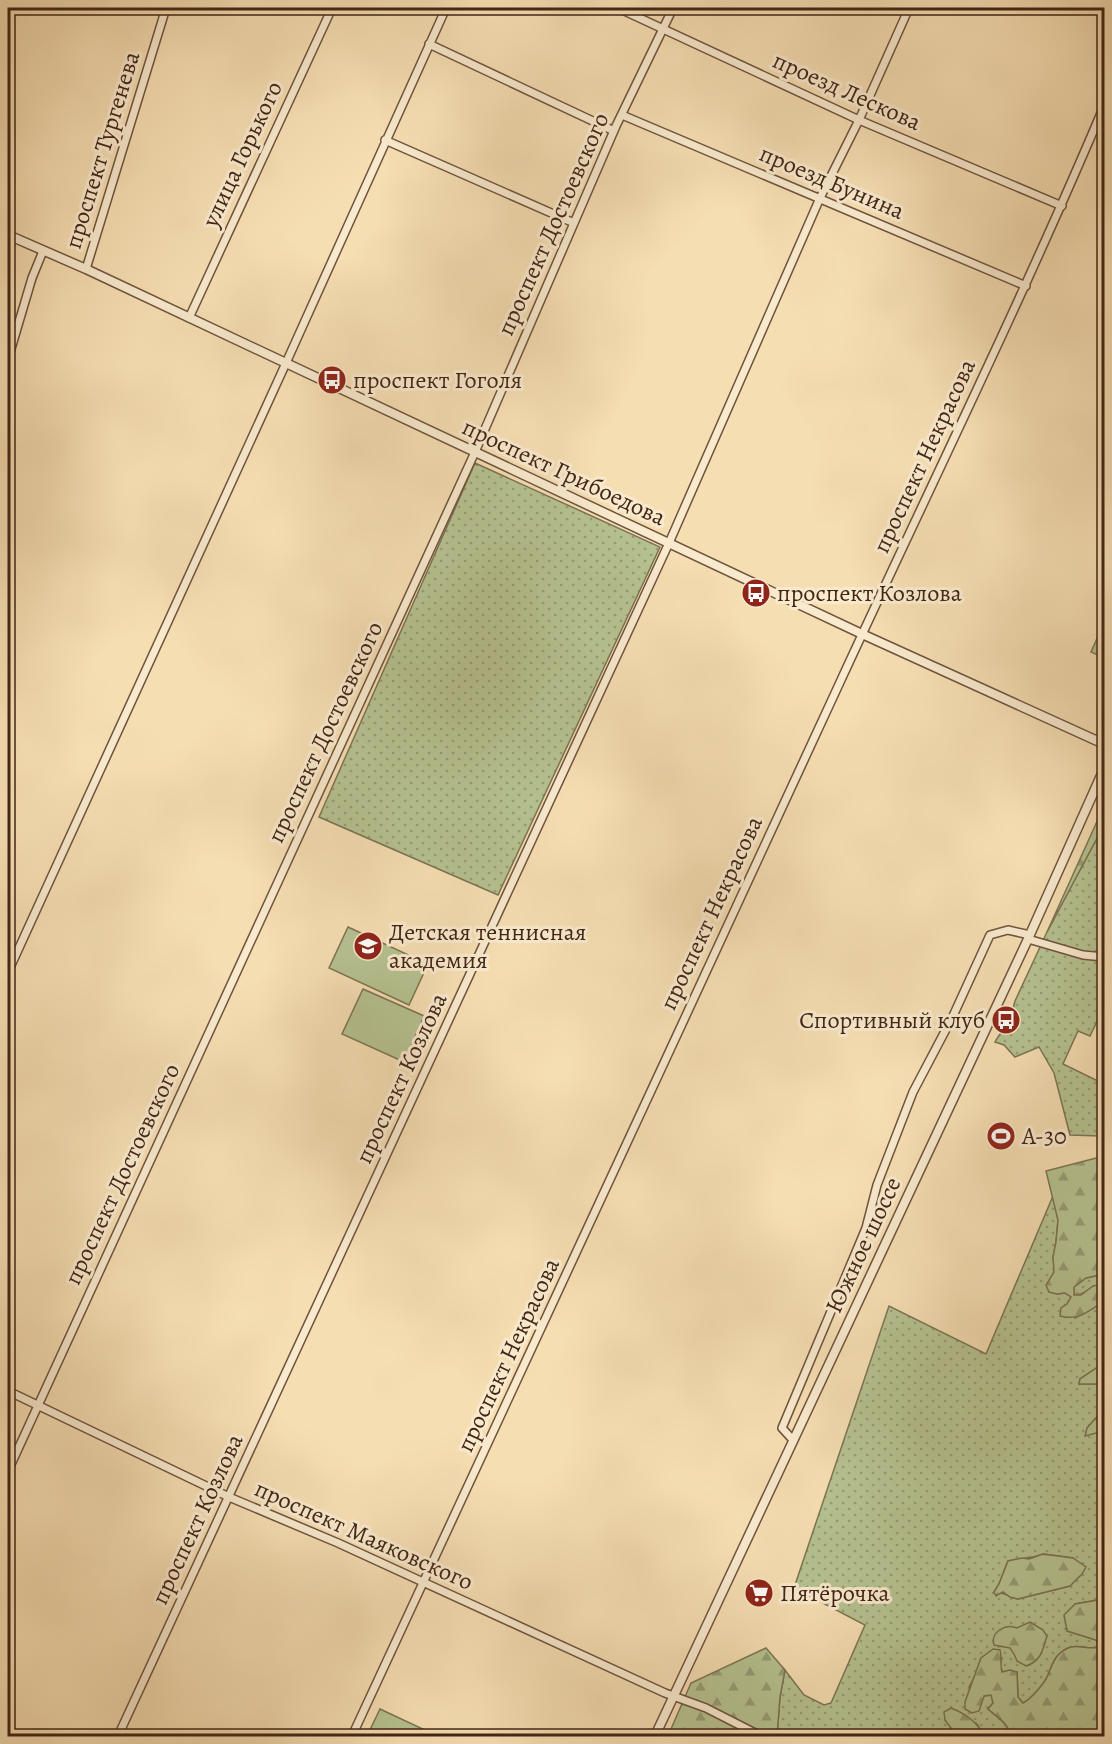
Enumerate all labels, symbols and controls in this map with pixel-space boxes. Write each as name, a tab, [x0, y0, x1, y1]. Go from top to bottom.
street label: проезд Лескова	[768, 44, 926, 138]
street label: проспект Тургенева	[57, 47, 147, 253]
street label: улица Горького	[194, 76, 290, 233]
street label: проспект Достоевского	[489, 107, 617, 341]
street label: проезд Бунина	[755, 137, 909, 227]
street label: проспект Некрасова	[865, 354, 983, 558]
bus stop icon: проспект Гоголя	[316, 364, 348, 396]
place label: проспект Гоголя	[353, 364, 522, 396]
street label: проспект Грибоедова	[457, 411, 671, 533]
bus stop icon: проспект Козлова	[740, 577, 772, 609]
place label: проспект Козлова	[777, 577, 962, 609]
street label: проспект Достоевского	[260, 616, 390, 848]
street label: проспект Некрасова	[652, 811, 770, 1015]
place label: Детская теннисная академия	[389, 916, 586, 976]
school or university icon: Детская теннисная академия	[352, 930, 384, 962]
street label: проспект Козлова	[347, 987, 455, 1169]
place label: Спортивный клуб	[799, 1004, 985, 1036]
bus stop icon: Спортивный клуб	[990, 1004, 1022, 1036]
street label: проспект Достоевского	[57, 1058, 187, 1290]
sports icon: А-30	[985, 1120, 1017, 1152]
place label: А-30	[1021, 1120, 1067, 1152]
street label: Южное шоссе	[818, 1172, 908, 1318]
street label: проспект Некрасова	[449, 1253, 567, 1457]
street label: проспект Козлова	[143, 1428, 251, 1610]
street label: проспект Маяковского	[250, 1472, 478, 1598]
supermarket icon: Пятёрочка	[743, 1577, 775, 1609]
place label: Пятёрочка	[780, 1577, 890, 1609]

